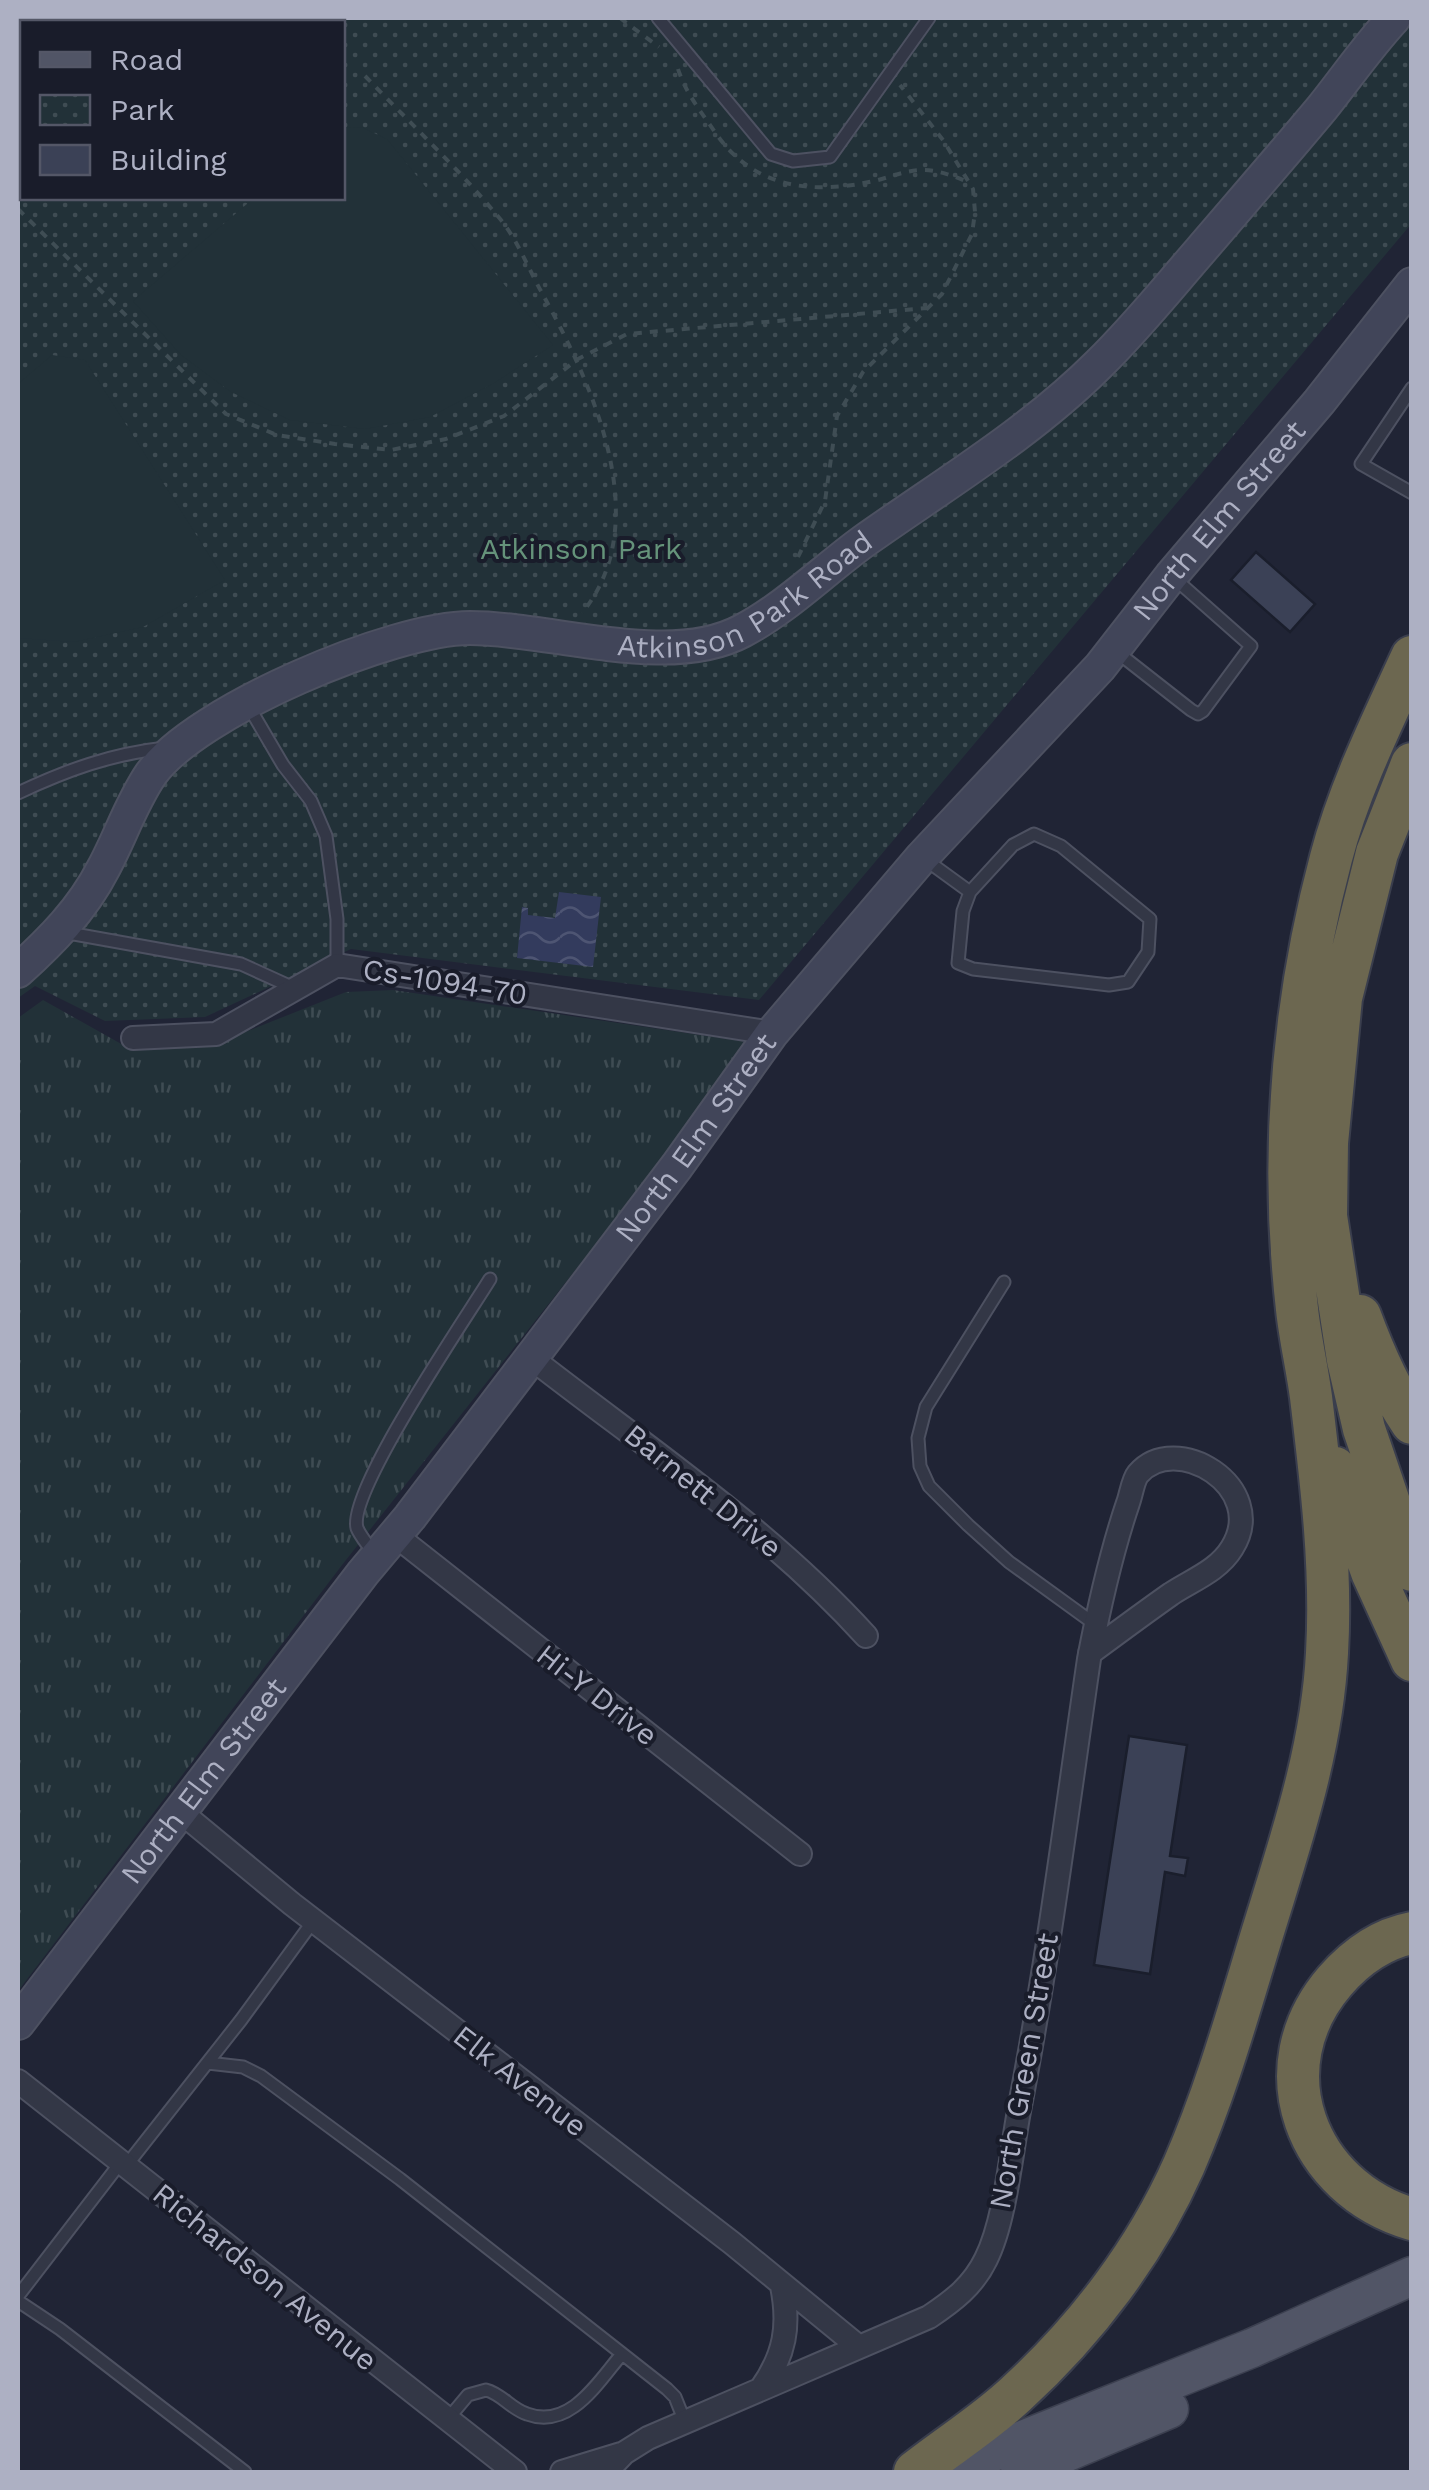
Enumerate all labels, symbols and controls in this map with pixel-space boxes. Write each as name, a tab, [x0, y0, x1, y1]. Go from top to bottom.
legend	[20, 20, 345, 200]
text: Road	[110, 42, 183, 77]
text: Park	[110, 92, 175, 127]
text: Building	[110, 142, 227, 177]
street label: North Elm Street	[1125, 413, 1313, 627]
street label: Atkinson Park Road	[616, 523, 879, 665]
park label: Atkinson Park	[480, 531, 682, 566]
street label: Cs-1094-70	[360, 951, 530, 1012]
street label: North Elm Street	[607, 1026, 783, 1249]
street label: Barnett Drive	[618, 1416, 789, 1565]
street label: Hi-Y Drive	[530, 1637, 665, 1753]
street label: North Elm Street	[113, 1670, 293, 1891]
street label: North Green Street	[982, 1930, 1065, 2212]
street label: Elk Avenue	[447, 2018, 594, 2144]
street label: Richardson Avenue	[146, 2175, 384, 2378]

